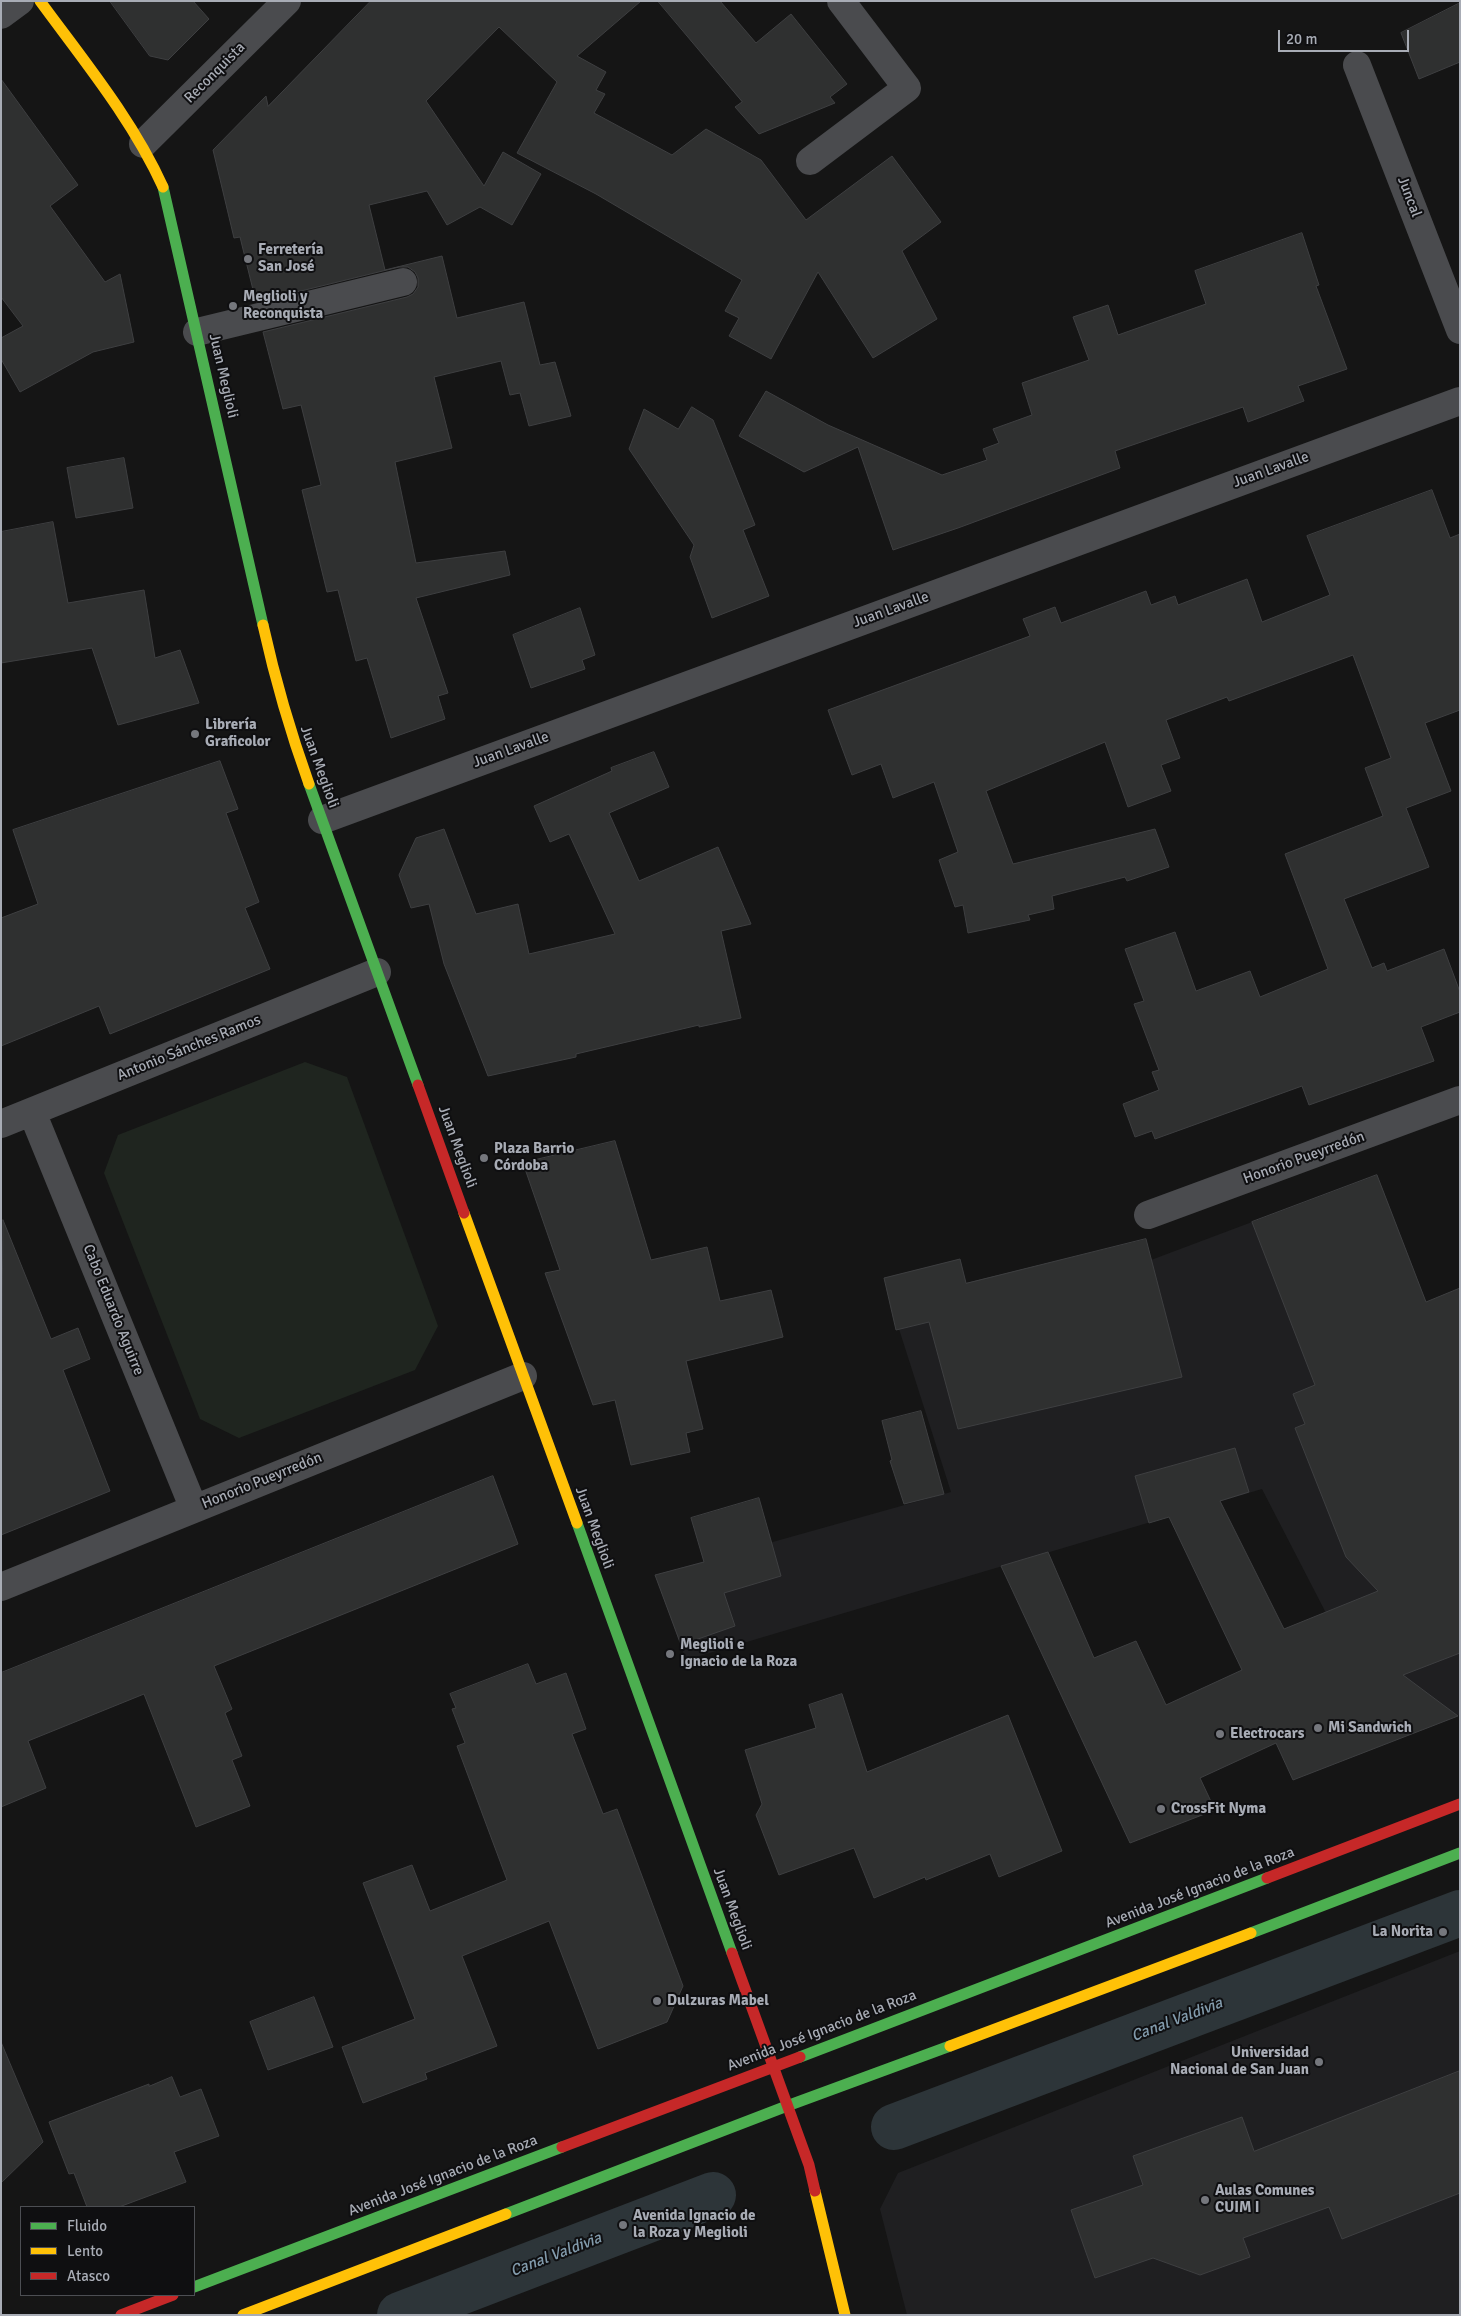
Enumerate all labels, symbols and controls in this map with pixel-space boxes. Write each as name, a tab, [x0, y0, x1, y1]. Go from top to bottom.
scale bar	[1281, 20, 1412, 52]
text: 20 m	[1286, 30, 1317, 48]
street label: Reconquista	[181, 39, 249, 107]
street label: Juncal	[1393, 174, 1425, 220]
place label: Ferretería San José	[258, 241, 323, 276]
marker: Ferretería San José	[242, 253, 254, 265]
place label: Meglioli y Reconquista	[243, 288, 323, 323]
marker: Meglioli y Reconquista	[227, 300, 239, 312]
street label: Juan Meglioli	[205, 332, 241, 420]
street label: Juan Lavalle	[1231, 448, 1311, 492]
street label: Juan Lavalle	[851, 588, 931, 632]
place label: Librería Graficolor	[205, 716, 271, 751]
street label: Juan Meglioli	[296, 723, 342, 811]
marker: Librería Graficolor	[189, 728, 201, 740]
street label: Juan Lavalle	[471, 728, 551, 772]
street label: Antonio Sánches Ramos	[115, 1011, 263, 1085]
street label: Juan Meglioli	[434, 1103, 480, 1191]
street label: Honorio Pueyrredón	[1241, 1128, 1367, 1188]
place label: Plaza Barrio Córdoba	[494, 1140, 574, 1175]
marker: Plaza Barrio Córdoba	[478, 1152, 490, 1164]
street label: Cabo Eduardo Aguirre	[79, 1242, 147, 1378]
street label: Honorio Pueyrredón	[199, 1449, 325, 1513]
street label: Juan Meglioli	[571, 1484, 617, 1572]
place label: Meglioli e Ignacio de la Roza	[680, 1636, 797, 1671]
marker: Meglioli e Ignacio de la Roza	[664, 1648, 676, 1660]
place label: Mi Sandwich	[1328, 1719, 1412, 1737]
marker: Mi Sandwich	[1312, 1722, 1324, 1734]
place label: Electrocars	[1230, 1725, 1304, 1743]
marker: Electrocars	[1214, 1728, 1226, 1740]
place label: CrossFit Nyma	[1171, 1800, 1266, 1818]
marker: CrossFit Nyma	[1155, 1803, 1167, 1815]
street label: Avenida José Ignacio de la Roza	[1103, 1844, 1297, 1932]
street label: Juan Meglioli	[709, 1865, 755, 1953]
place label: La Norita	[1372, 1923, 1433, 1941]
marker: La Norita	[1437, 1926, 1449, 1938]
street label: Avenida José Ignacio de la Roza	[725, 1987, 919, 2075]
place label: Dulzuras Mabel	[667, 1992, 769, 2010]
water label: Canal Valdivia	[1129, 1994, 1225, 2046]
marker: Dulzuras Mabel	[651, 1995, 663, 2007]
place label: Universidad Nacional de San Juan	[1170, 2044, 1309, 2079]
marker: Universidad Nacional de San Juan	[1313, 2056, 1325, 2068]
street label: Avenida José Ignacio de la Roza	[346, 2132, 540, 2220]
place label: Aulas Comunes CUIM I	[1215, 2182, 1315, 2217]
marker: Aulas Comunes CUIM I	[1199, 2194, 1211, 2206]
legend	[20, 2206, 195, 2296]
place label: Avenida Ignacio de la Roza y Meglioli	[633, 2207, 756, 2242]
text: Fluido	[67, 2217, 107, 2235]
marker: Avenida Ignacio de la Roza y Meglioli	[617, 2219, 629, 2231]
water label: Canal Valdivia	[508, 2229, 604, 2281]
text: Lento	[67, 2242, 103, 2260]
text: Atasco	[67, 2267, 110, 2285]

